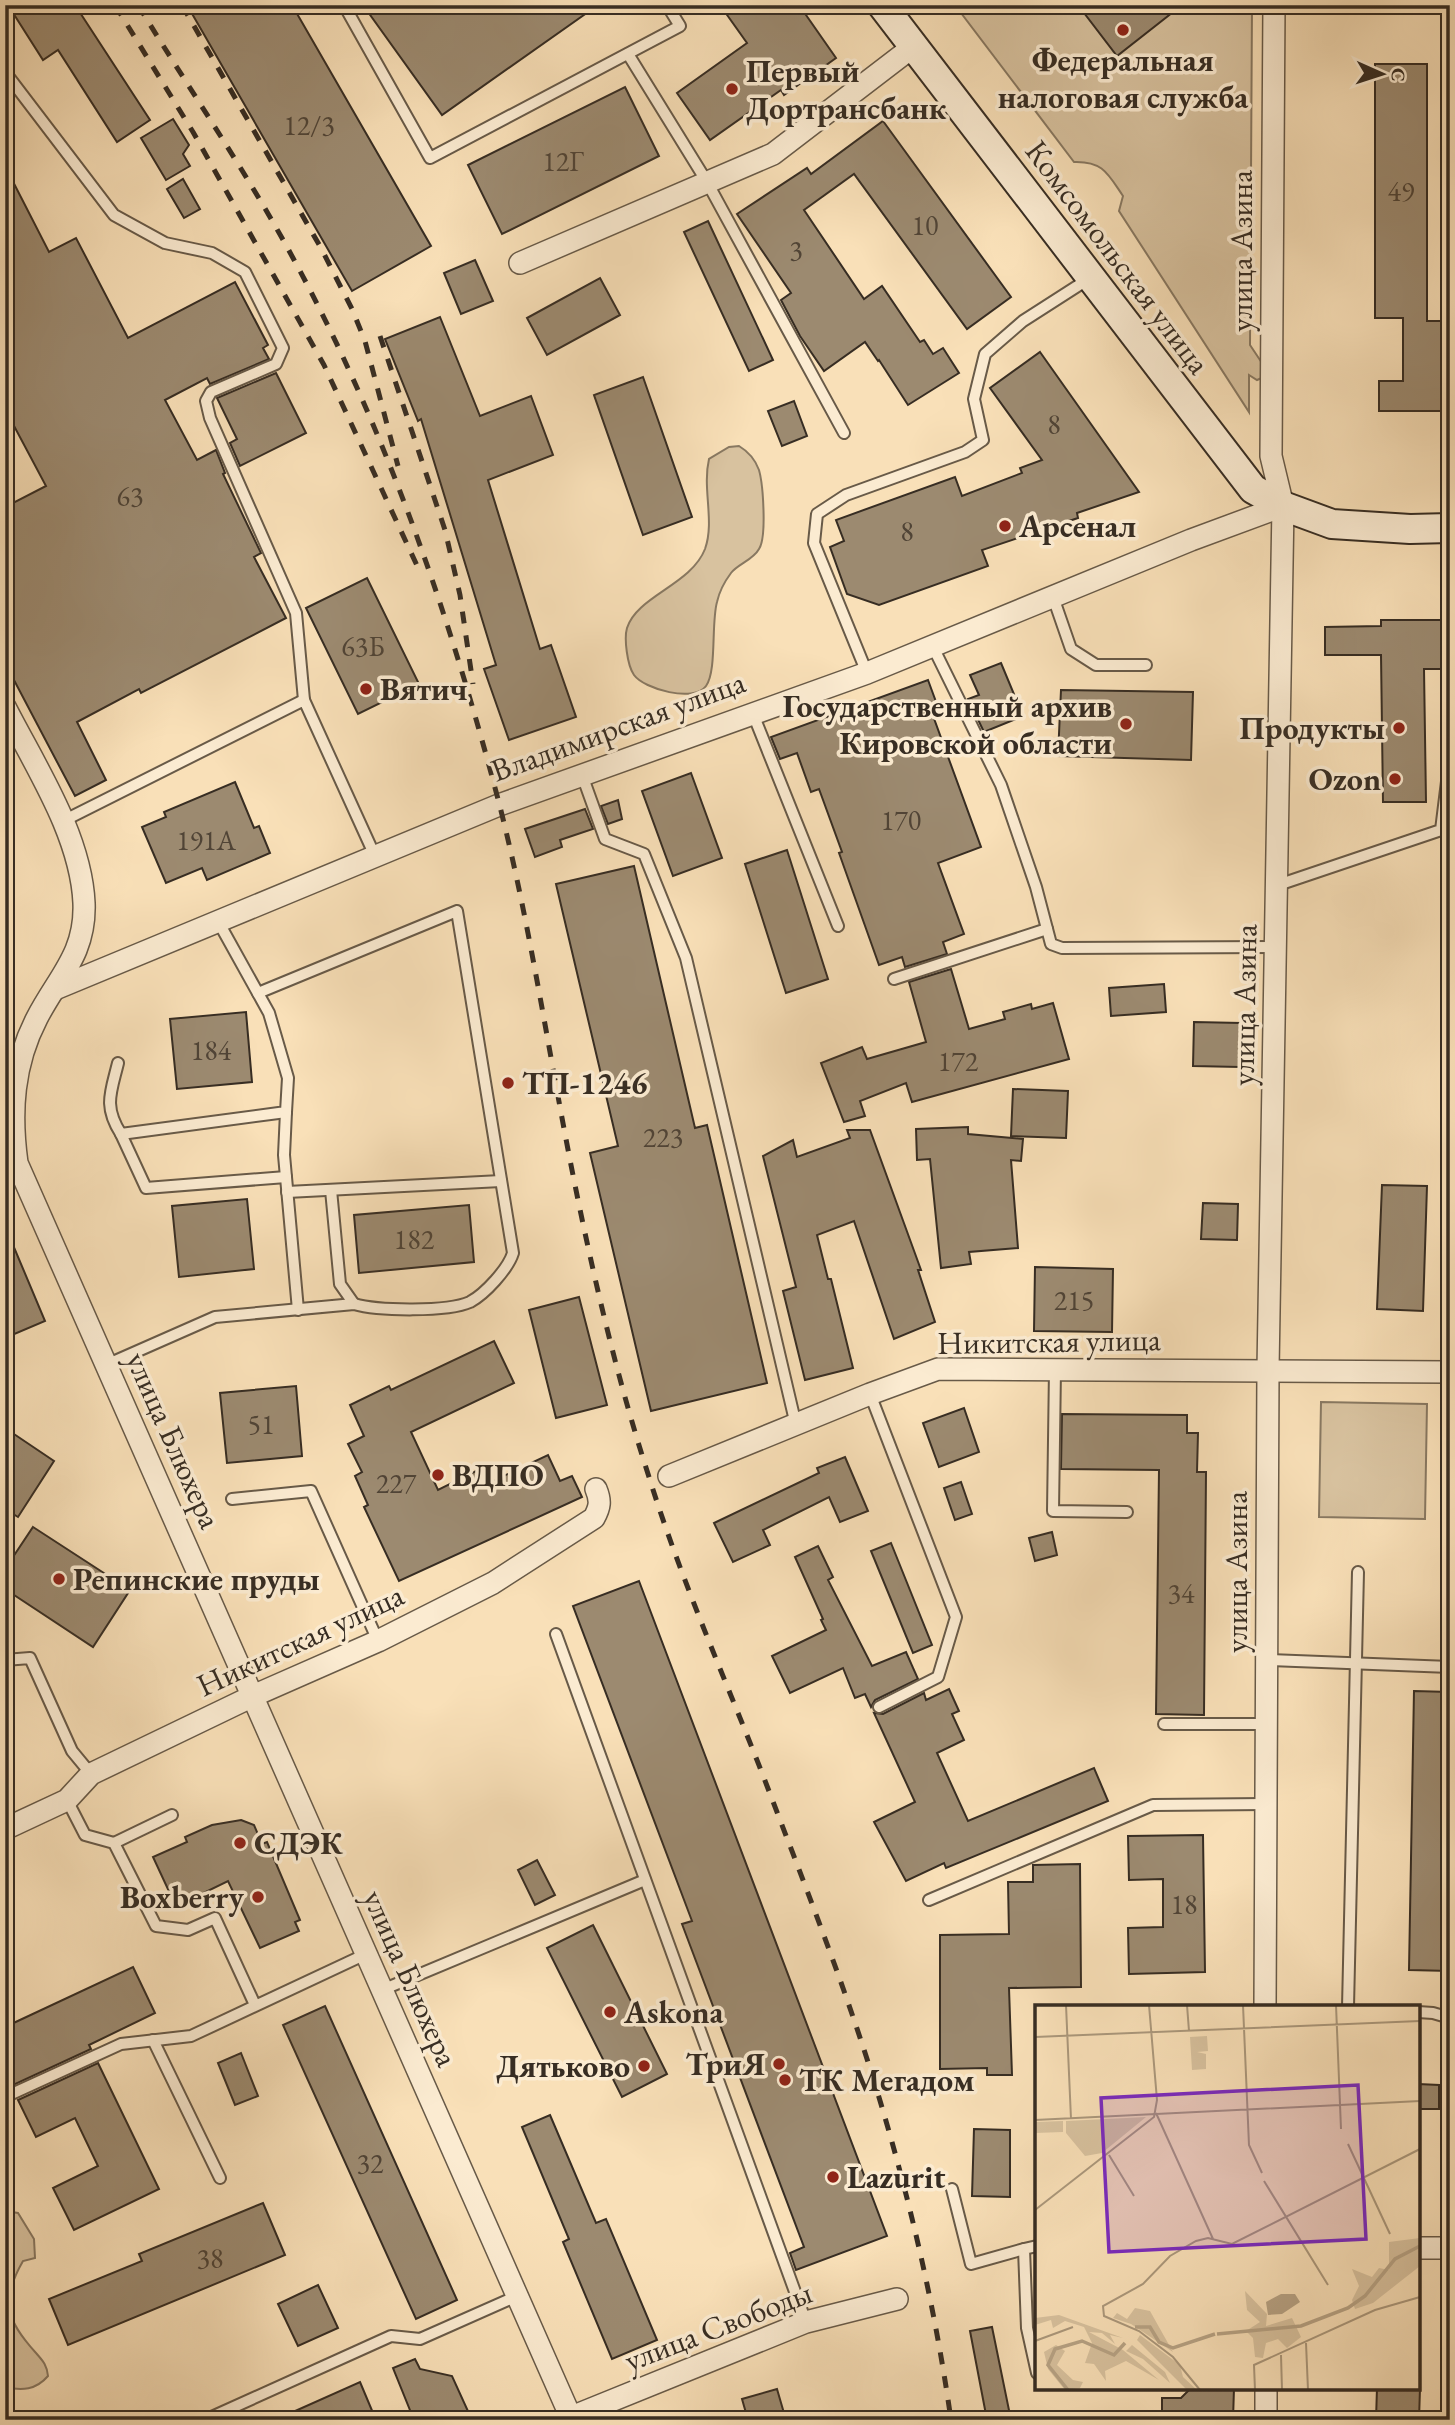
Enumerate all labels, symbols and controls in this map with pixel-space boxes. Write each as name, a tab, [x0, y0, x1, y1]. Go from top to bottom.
marker: Федеральная налоговая служба	[1115, 22, 1131, 38]
north arrow	[1346, 38, 1416, 108]
place label: Федеральная налоговая служба	[998, 39, 1249, 118]
place label: Первый Дортрансбанк	[746, 50, 947, 129]
text: С	[1386, 67, 1411, 82]
marker: Первый Дортрансбанк	[724, 81, 740, 97]
house number: 12/3	[283, 107, 335, 143]
street label: Комсомольская улица	[1016, 131, 1220, 383]
house number: 12Г	[542, 143, 584, 179]
street label: улица Азина	[1220, 170, 1262, 332]
house number: 49	[1388, 173, 1414, 209]
house number: 10	[912, 207, 938, 243]
house number: 3	[789, 232, 803, 268]
house number: 8	[1047, 406, 1061, 442]
house number: 63	[117, 478, 143, 514]
place label: Арсенал	[1018, 505, 1137, 547]
house number: 8	[900, 513, 914, 549]
marker: Арсенал	[997, 518, 1013, 534]
house number: 63Б	[341, 628, 385, 664]
street label: Владимирская улица	[485, 660, 751, 791]
place label: Вятич	[380, 668, 467, 710]
marker: Вятич	[358, 681, 374, 697]
place label: Государственный архив Кировской области	[782, 685, 1112, 764]
place label: Продукты	[1240, 707, 1385, 749]
marker: Государственный архив Кировской области	[1118, 716, 1134, 732]
marker: Продукты	[1391, 720, 1407, 736]
place label: Ozon	[1308, 758, 1381, 800]
marker: Ozon	[1387, 771, 1403, 787]
house number: 170	[881, 802, 921, 838]
house number: 191А	[176, 822, 236, 858]
street label: улица Азина	[1222, 924, 1266, 1086]
house number: 184	[191, 1032, 232, 1068]
house number: 172	[938, 1043, 979, 1079]
place label: ТП-1246	[522, 1062, 647, 1104]
marker: ТП-1246	[500, 1075, 516, 1091]
house number: 223	[643, 1119, 683, 1155]
house number: 182	[394, 1221, 435, 1257]
house number: 215	[1054, 1282, 1094, 1318]
street label: Никитская улица	[937, 1318, 1161, 1364]
street label: улица Блюхера	[116, 1345, 232, 1535]
house number: 51	[248, 1406, 274, 1442]
place label: ВДПО	[452, 1454, 544, 1496]
house number: 227	[376, 1465, 417, 1501]
marker: ВДПО	[430, 1467, 446, 1483]
street label: улица Азина	[1215, 1491, 1257, 1653]
place label: Репинские пруды	[73, 1558, 320, 1600]
marker: Репинские пруды	[51, 1571, 67, 1587]
street label: Никитская улица	[190, 1574, 410, 1706]
house number: 34	[1168, 1575, 1195, 1611]
place label: СДЭК	[254, 1822, 343, 1864]
marker: СДЭК	[232, 1835, 248, 1851]
place label: Boxberry	[120, 1876, 245, 1918]
street label: улица Блюхера	[353, 1883, 469, 2073]
house number: 18	[1171, 1886, 1197, 1922]
marker: Boxberry	[250, 1889, 266, 1905]
place label: Askona	[623, 1991, 725, 2033]
marker: Askona	[602, 2004, 618, 2020]
inset map	[1035, 2005, 1420, 2390]
place label: ТриЯ	[685, 2043, 765, 2085]
place label: Дятьково	[496, 2045, 630, 2087]
marker: ТриЯ	[771, 2056, 787, 2072]
marker: Дятьково	[636, 2058, 652, 2074]
place label: ТК Мегадом	[799, 2059, 975, 2101]
marker: ТК Мегадом	[777, 2072, 793, 2088]
house number: 32	[357, 2145, 384, 2181]
place label: Lazurit	[847, 2156, 945, 2198]
marker: Lazurit	[825, 2169, 841, 2185]
house number: 38	[197, 2240, 223, 2276]
street label: улица Свободы	[618, 2271, 818, 2381]

